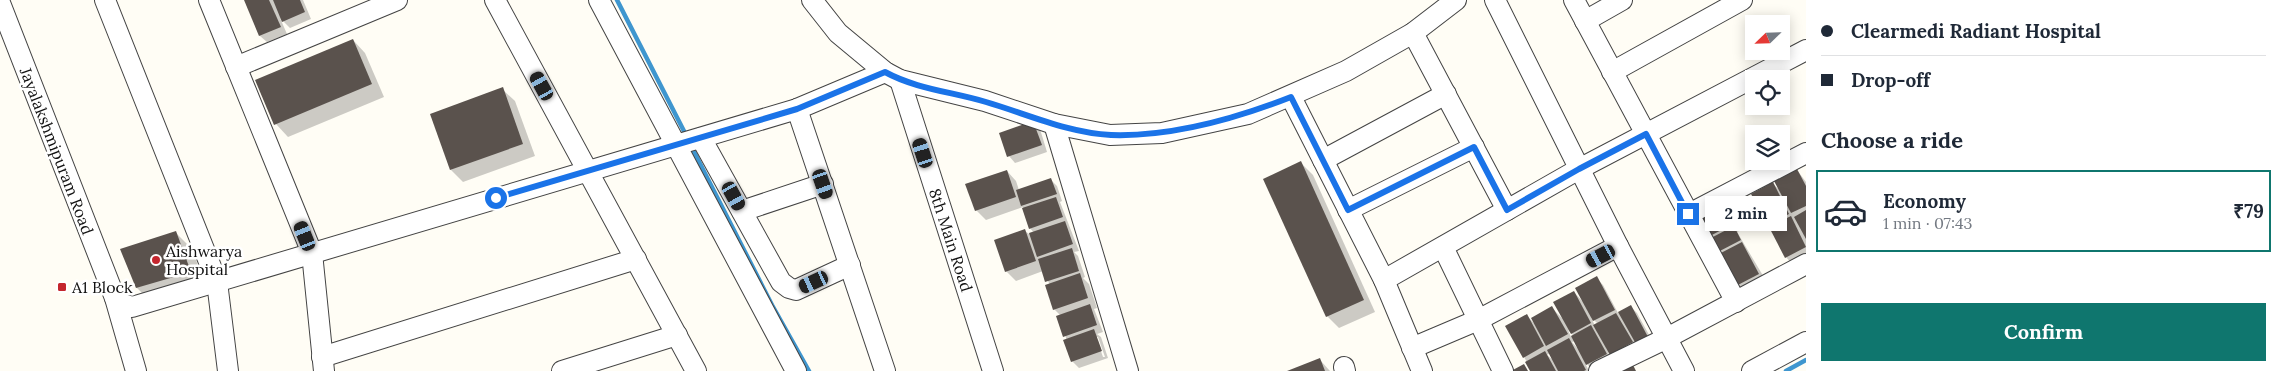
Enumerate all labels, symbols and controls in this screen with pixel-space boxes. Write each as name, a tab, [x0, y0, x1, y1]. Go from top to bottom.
north arrow	[1745, 15, 1790, 60]
map controls	[1745, 15, 1790, 170]
text: Clearmedi Radiant Hospital	[1851, 19, 2101, 43]
street label: Jayalakshmipuram Road	[16, 64, 98, 238]
text: Drop-off	[1851, 68, 1930, 92]
car	[528, 69, 555, 103]
button: locate	[1745, 70, 1790, 115]
button: layers	[1745, 125, 1790, 170]
text: Choose a ride	[1821, 126, 1963, 154]
car	[911, 136, 934, 170]
car	[811, 167, 834, 201]
car	[720, 179, 747, 213]
street label: 8th Main Road	[925, 186, 977, 295]
route start	[485, 187, 507, 209]
icon: car	[1823, 189, 1868, 234]
text: Economy	[1883, 189, 1966, 213]
callout: 2 min	[1706, 196, 1788, 232]
text: ₹79	[2233, 199, 2264, 223]
route end	[1677, 203, 1699, 225]
text: 2 min	[1725, 203, 1767, 223]
text: 1 min · 07:43	[1883, 213, 1973, 233]
car	[292, 219, 317, 253]
place label: Aishwarya Hospital	[165, 241, 242, 279]
car	[1584, 242, 1617, 270]
marker: Aishwarya Hospital	[150, 254, 162, 266]
car	[797, 269, 830, 295]
place label: A1 Block	[71, 277, 133, 297]
marker: A1 Block	[56, 281, 68, 293]
button: Confirm	[1821, 303, 2266, 361]

